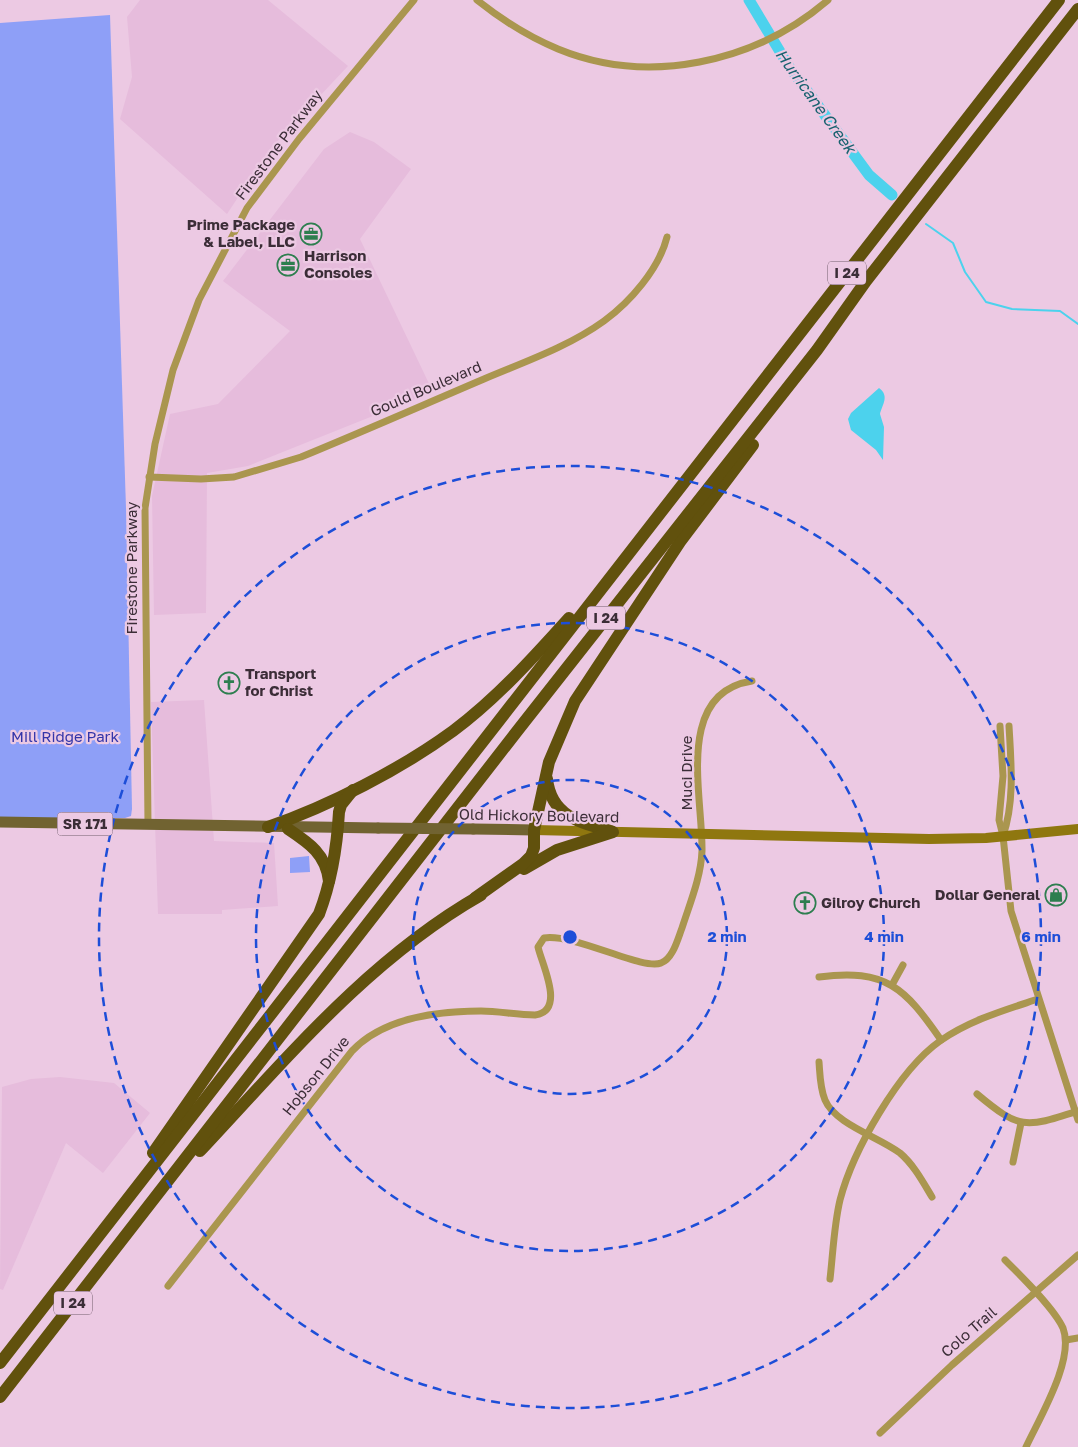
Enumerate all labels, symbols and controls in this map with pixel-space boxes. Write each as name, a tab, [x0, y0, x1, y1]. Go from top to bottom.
water label: Hurricane Creek	[771, 45, 862, 159]
street label: Firestone Parkway	[231, 85, 326, 203]
place label: Prime Package & Label, LLC	[187, 215, 295, 250]
office icon: Prime Package & Label, LLC	[299, 222, 323, 246]
place label: Harrison Consoles	[304, 246, 372, 281]
office icon: Harrison Consoles	[276, 253, 300, 277]
road number: I 24	[828, 262, 866, 284]
street label: Gould Boulevard	[367, 357, 484, 420]
street label: Firestone Parkway	[122, 501, 140, 635]
road number: I 24	[587, 606, 625, 630]
place label: Transport for Christ	[245, 664, 316, 699]
church icon: Transport for Christ	[217, 671, 241, 695]
park label: Mill Ridge Park	[11, 727, 119, 745]
street label: Muci Drive	[677, 735, 695, 811]
street label: Old Hickory Boulevard	[459, 805, 619, 825]
road number: SR 171	[58, 812, 112, 836]
shop icon: Dollar General	[1044, 883, 1068, 907]
place label: Dollar General	[935, 885, 1040, 903]
church icon: Gilroy Church	[793, 891, 817, 915]
place label: Gilroy Church	[821, 893, 920, 911]
text: 2 min	[707, 927, 747, 945]
text: 4 min	[864, 927, 904, 945]
text: 6 min	[1021, 927, 1061, 945]
centre of rings	[561, 928, 579, 946]
street label: Hobson Drive	[278, 1032, 353, 1119]
road number: I 24	[54, 1292, 92, 1315]
street label: Colo Trail	[937, 1302, 1000, 1360]

